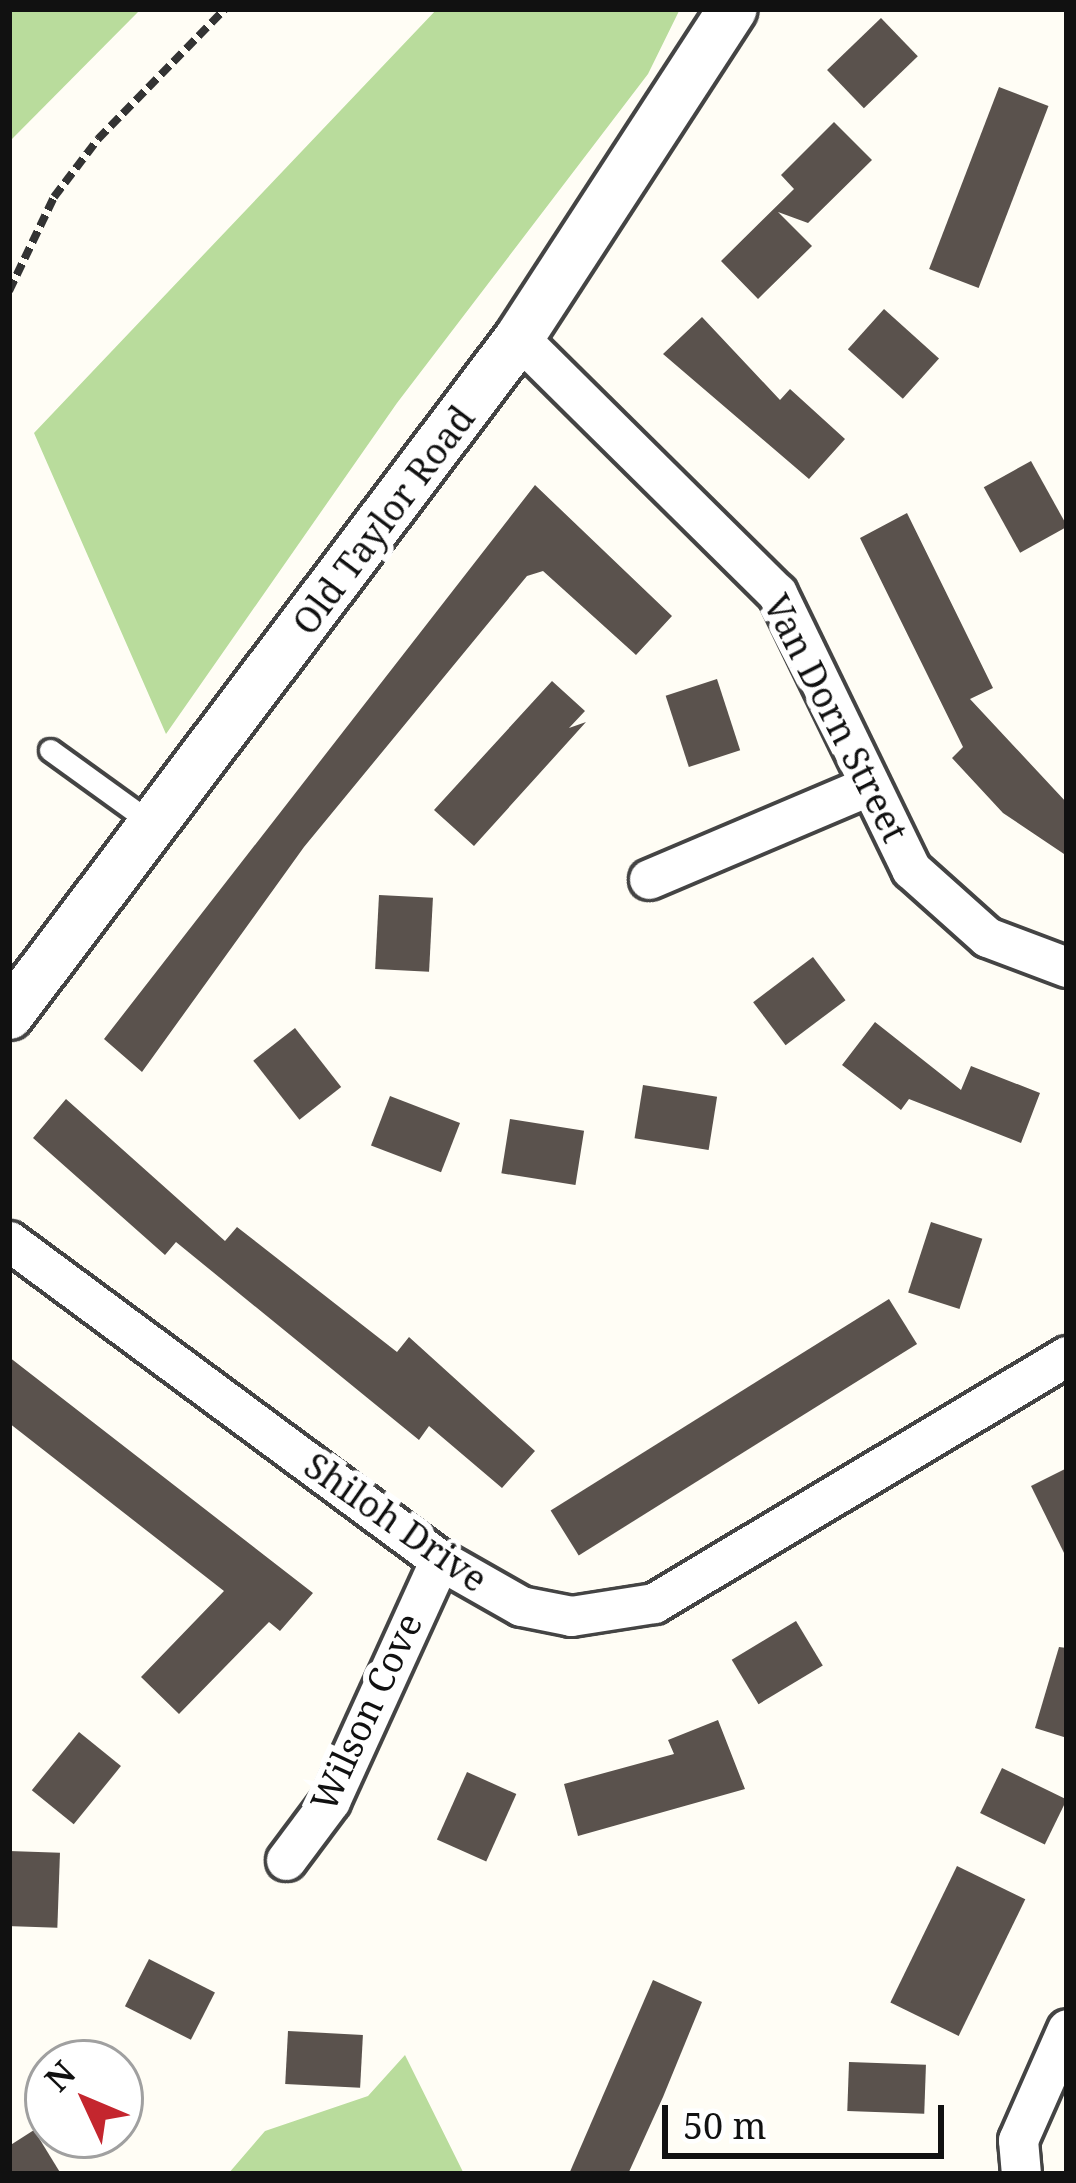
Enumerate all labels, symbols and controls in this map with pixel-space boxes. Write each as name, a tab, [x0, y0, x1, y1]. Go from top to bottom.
street label: Old Taylor Road	[283, 397, 483, 643]
street label: Van Dorn Street	[755, 587, 917, 849]
street label: Shiloh Drive	[296, 1443, 496, 1601]
street label: Wilson Cove	[301, 1606, 431, 1818]
north arrow	[24, 2039, 144, 2159]
text: N	[35, 2051, 85, 2101]
scale bar	[668, 2081, 950, 2155]
text: 50 m	[683, 2101, 767, 2150]

